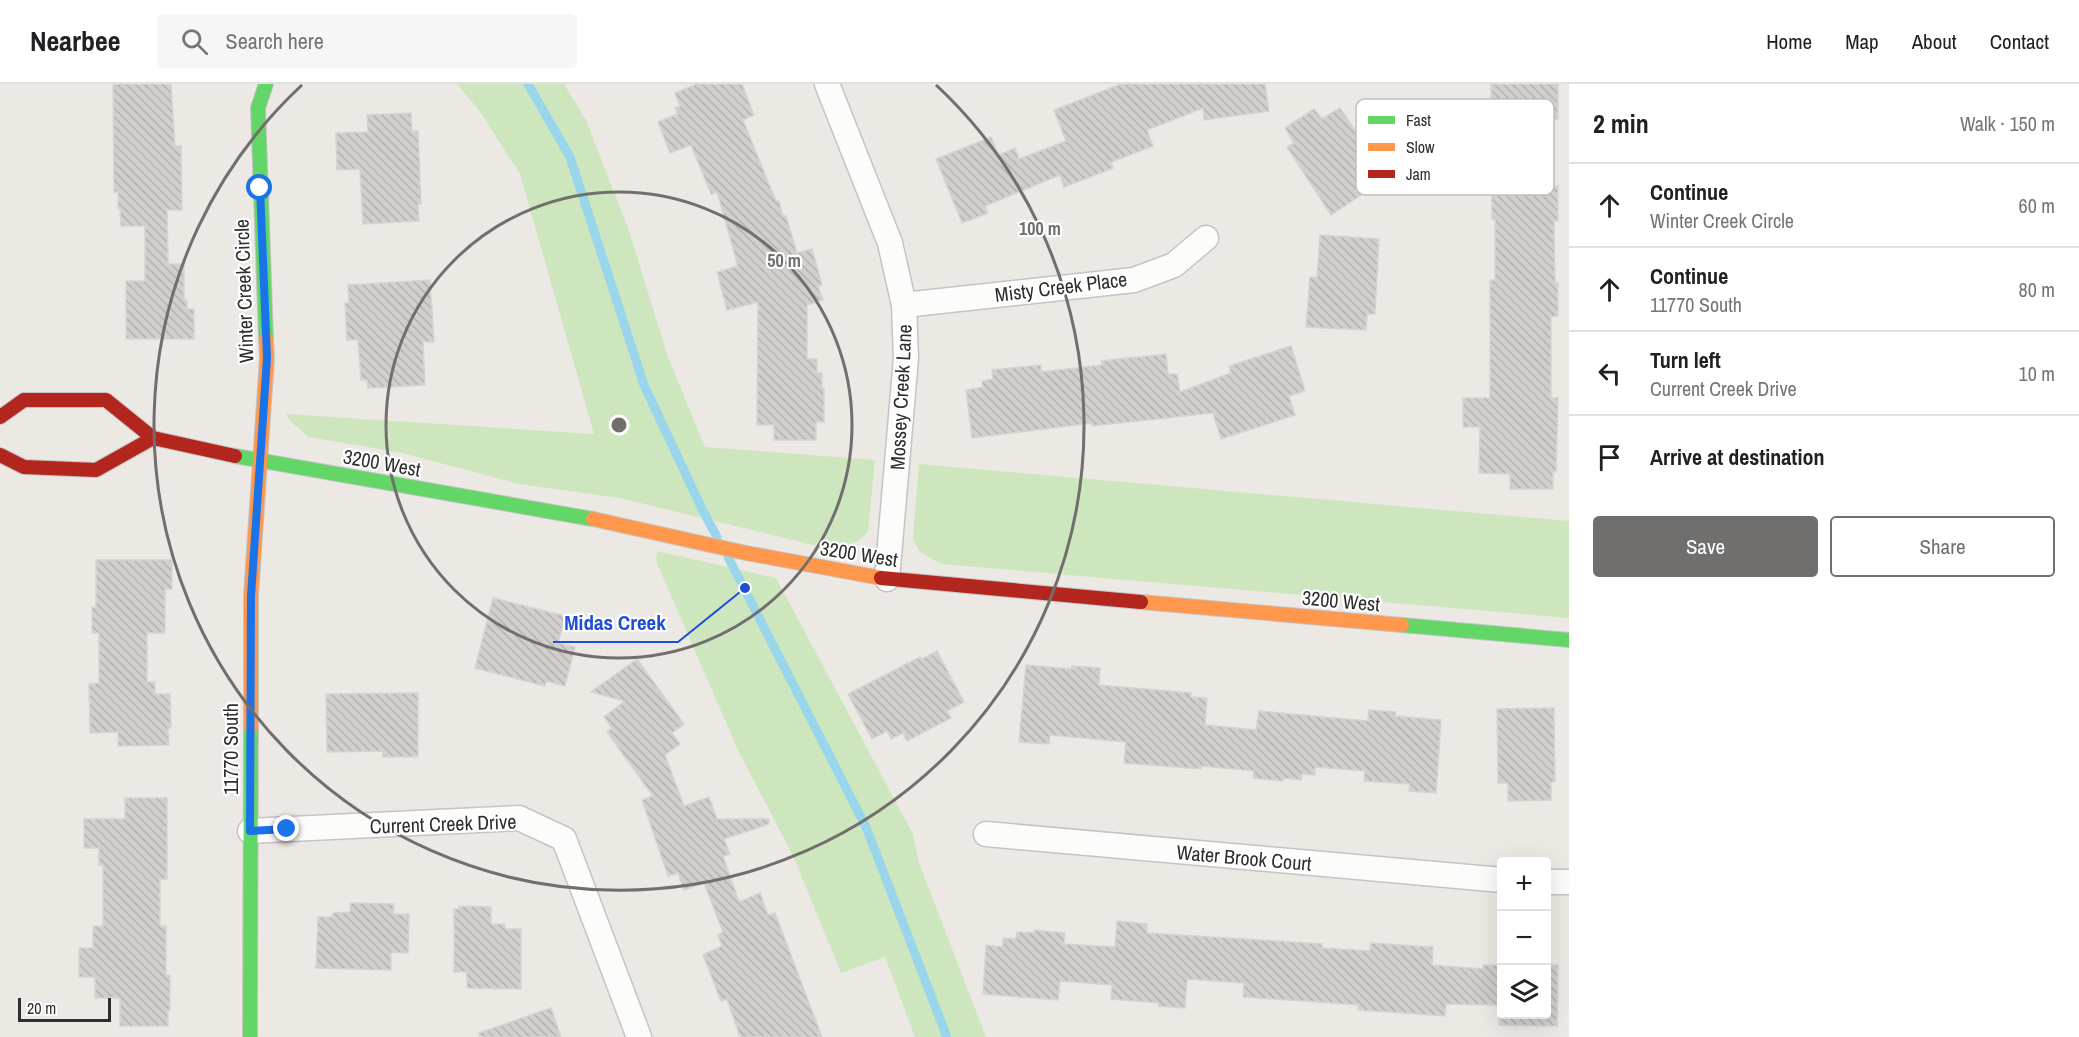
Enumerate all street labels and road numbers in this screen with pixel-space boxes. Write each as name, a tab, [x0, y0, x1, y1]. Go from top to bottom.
street label: Winter Creek Circle	[227, 219, 260, 363]
street label: Misty Creek Place	[993, 265, 1129, 308]
street label: Mossey Creek Lane	[883, 323, 918, 471]
street label: 3200 West	[341, 442, 423, 483]
street label: 3200 West	[818, 534, 900, 573]
street label: 3200 West	[1301, 584, 1382, 617]
street label: 11770 South	[217, 703, 244, 795]
street label: Current Creek Drive	[369, 807, 517, 840]
street label: Water Brook Court	[1176, 838, 1313, 877]

